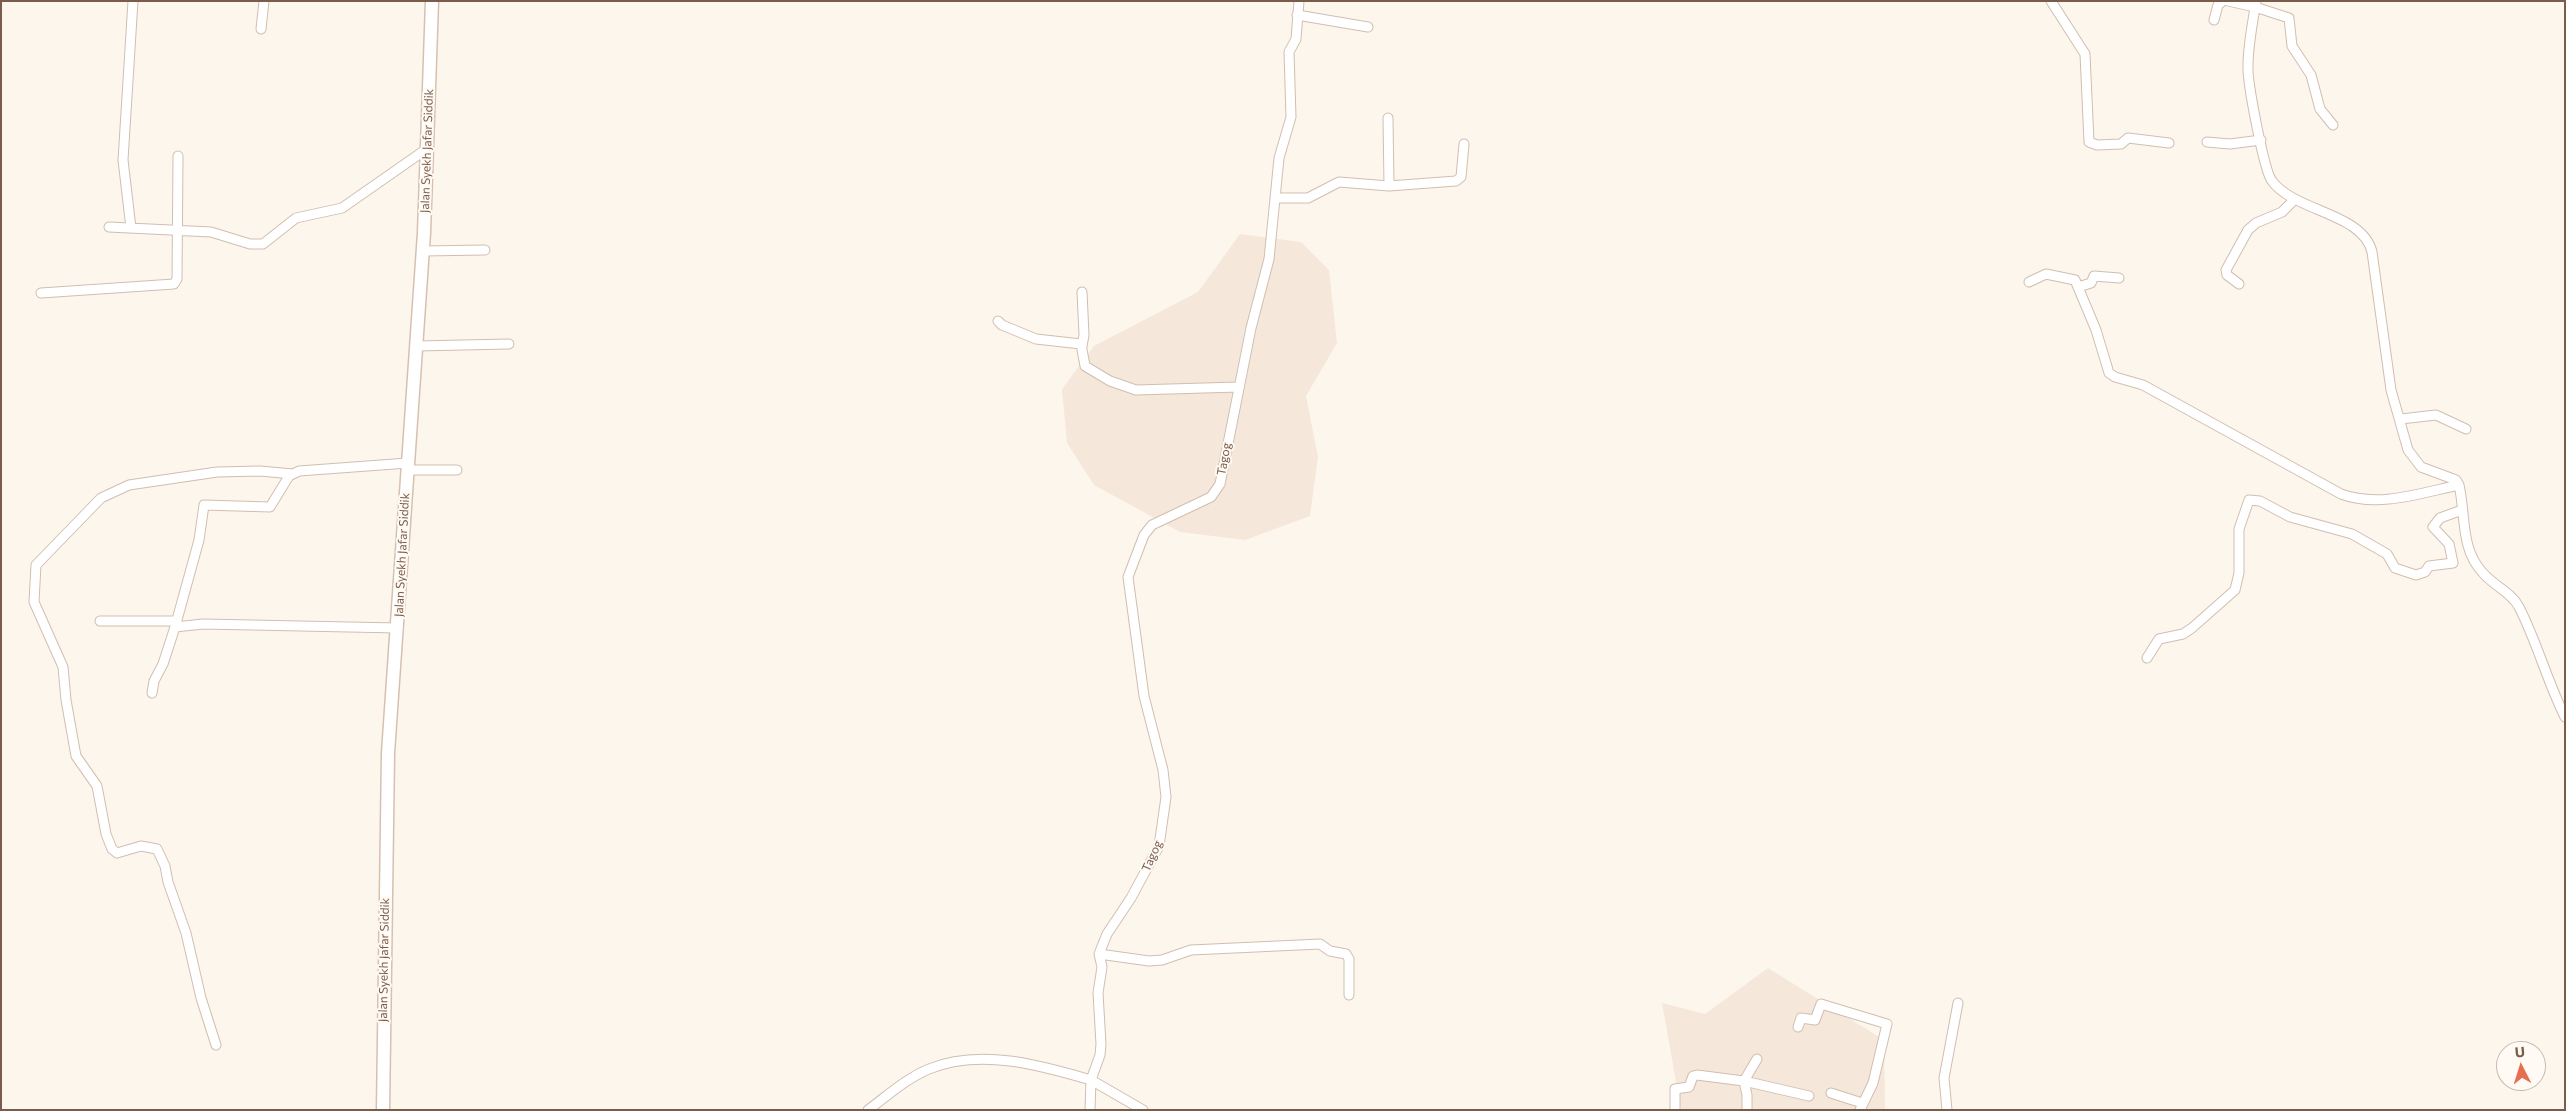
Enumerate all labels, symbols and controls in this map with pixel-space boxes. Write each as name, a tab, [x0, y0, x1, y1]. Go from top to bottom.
street label: Jalan Syekh Jafar Siddik	[418, 89, 436, 213]
street label: Tagog	[1214, 442, 1234, 476]
street label: Jalan Syekh Jafar Siddik	[392, 493, 412, 617]
street label: Tagog	[1139, 838, 1165, 874]
street label: Jalan Syekh Jafar Siddik	[376, 898, 392, 1022]
north arrow	[2496, 1041, 2546, 1091]
text: U	[2514, 1043, 2526, 1060]

